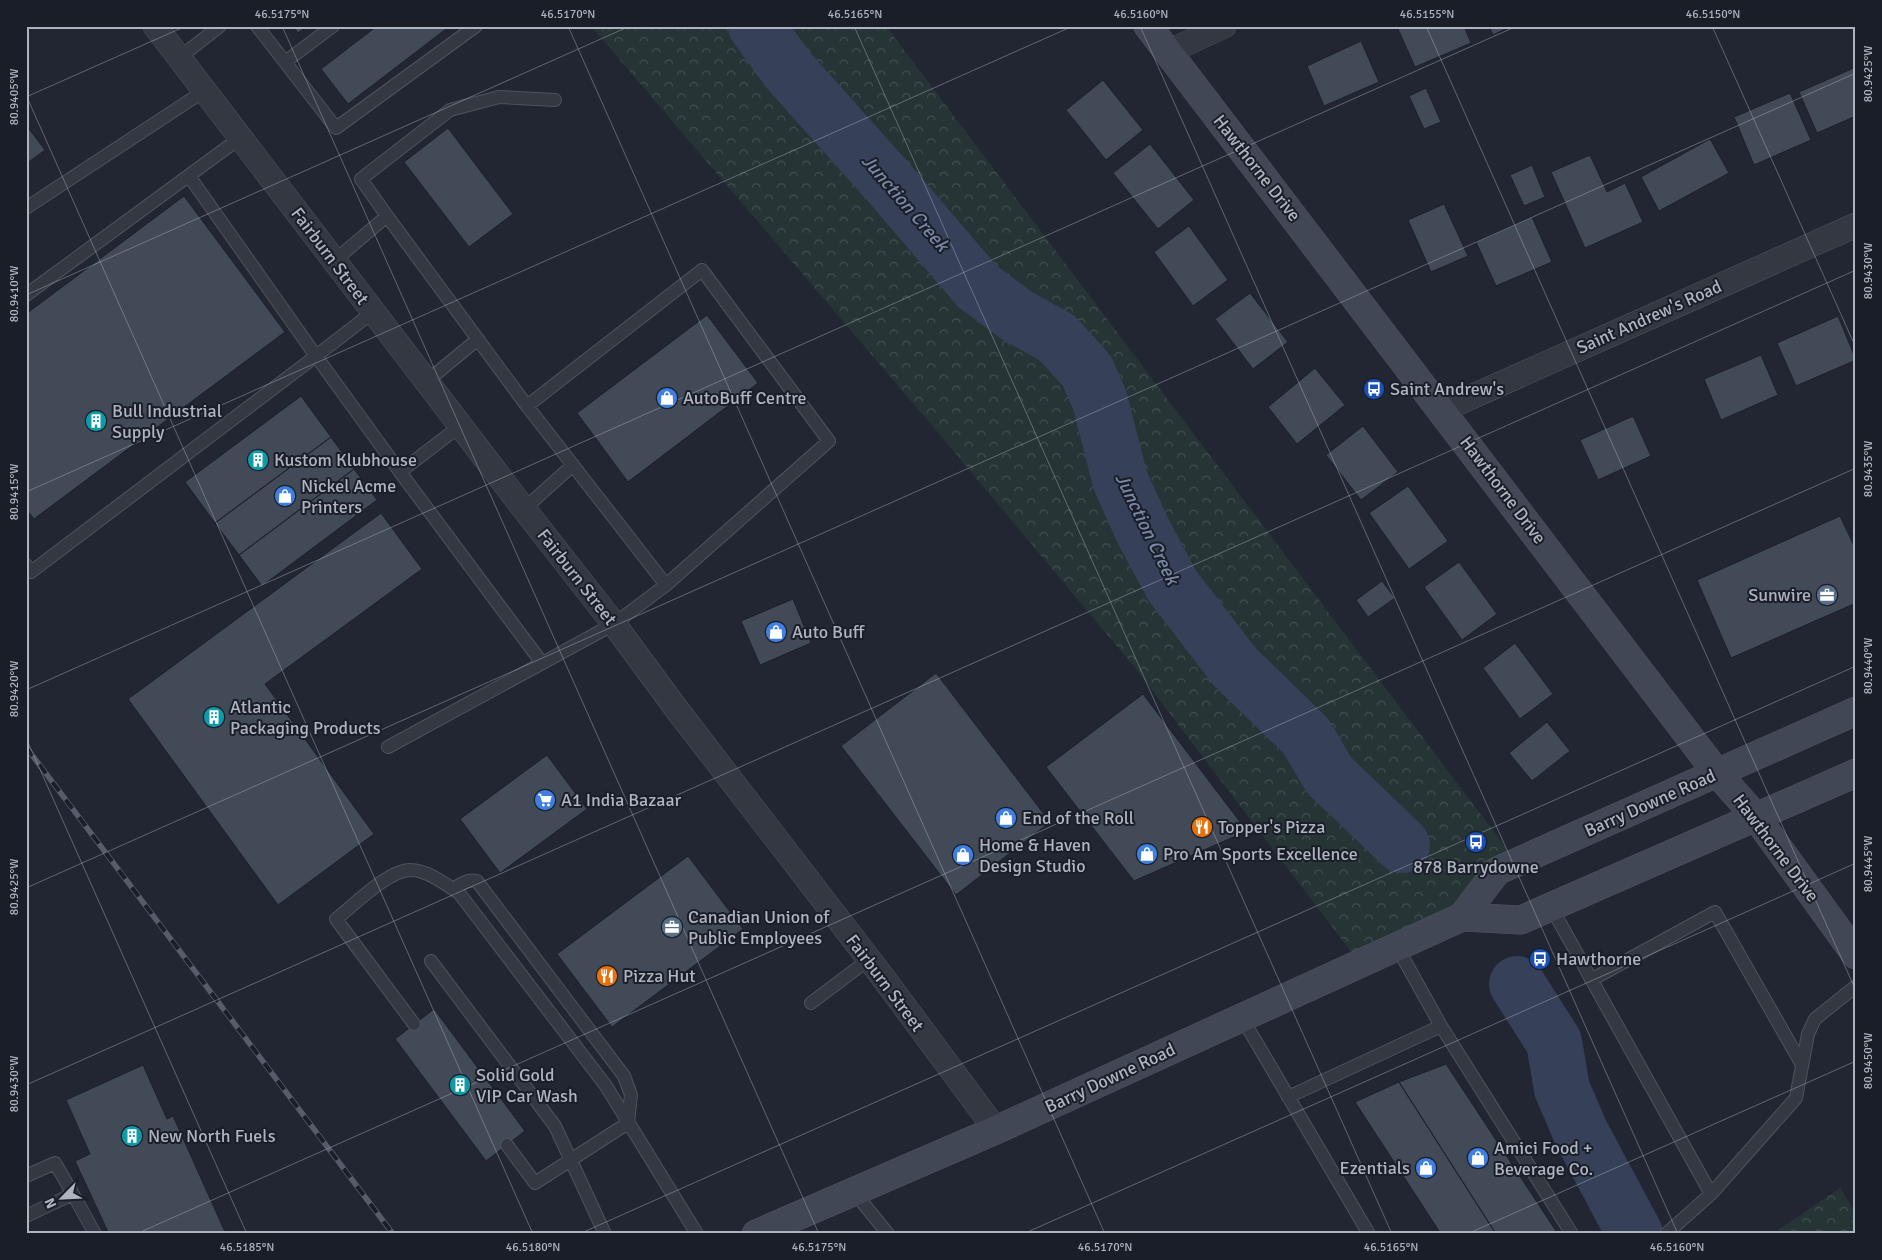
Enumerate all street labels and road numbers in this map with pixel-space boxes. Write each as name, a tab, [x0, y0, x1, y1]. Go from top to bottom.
street label: Hawthorne Drive	[1208, 110, 1306, 226]
street label: Fairburn Street	[286, 203, 374, 309]
street label: Saint Andrew's Road	[1573, 275, 1725, 359]
street label: Hawthorne Drive	[1455, 432, 1551, 548]
street label: Fairburn Street	[533, 524, 621, 630]
street label: Barry Downe Road	[1581, 764, 1719, 842]
street label: Hawthorne Drive	[1728, 790, 1824, 906]
street label: Fairburn Street	[841, 930, 929, 1036]
street label: Barry Downe Road	[1041, 1038, 1179, 1118]

